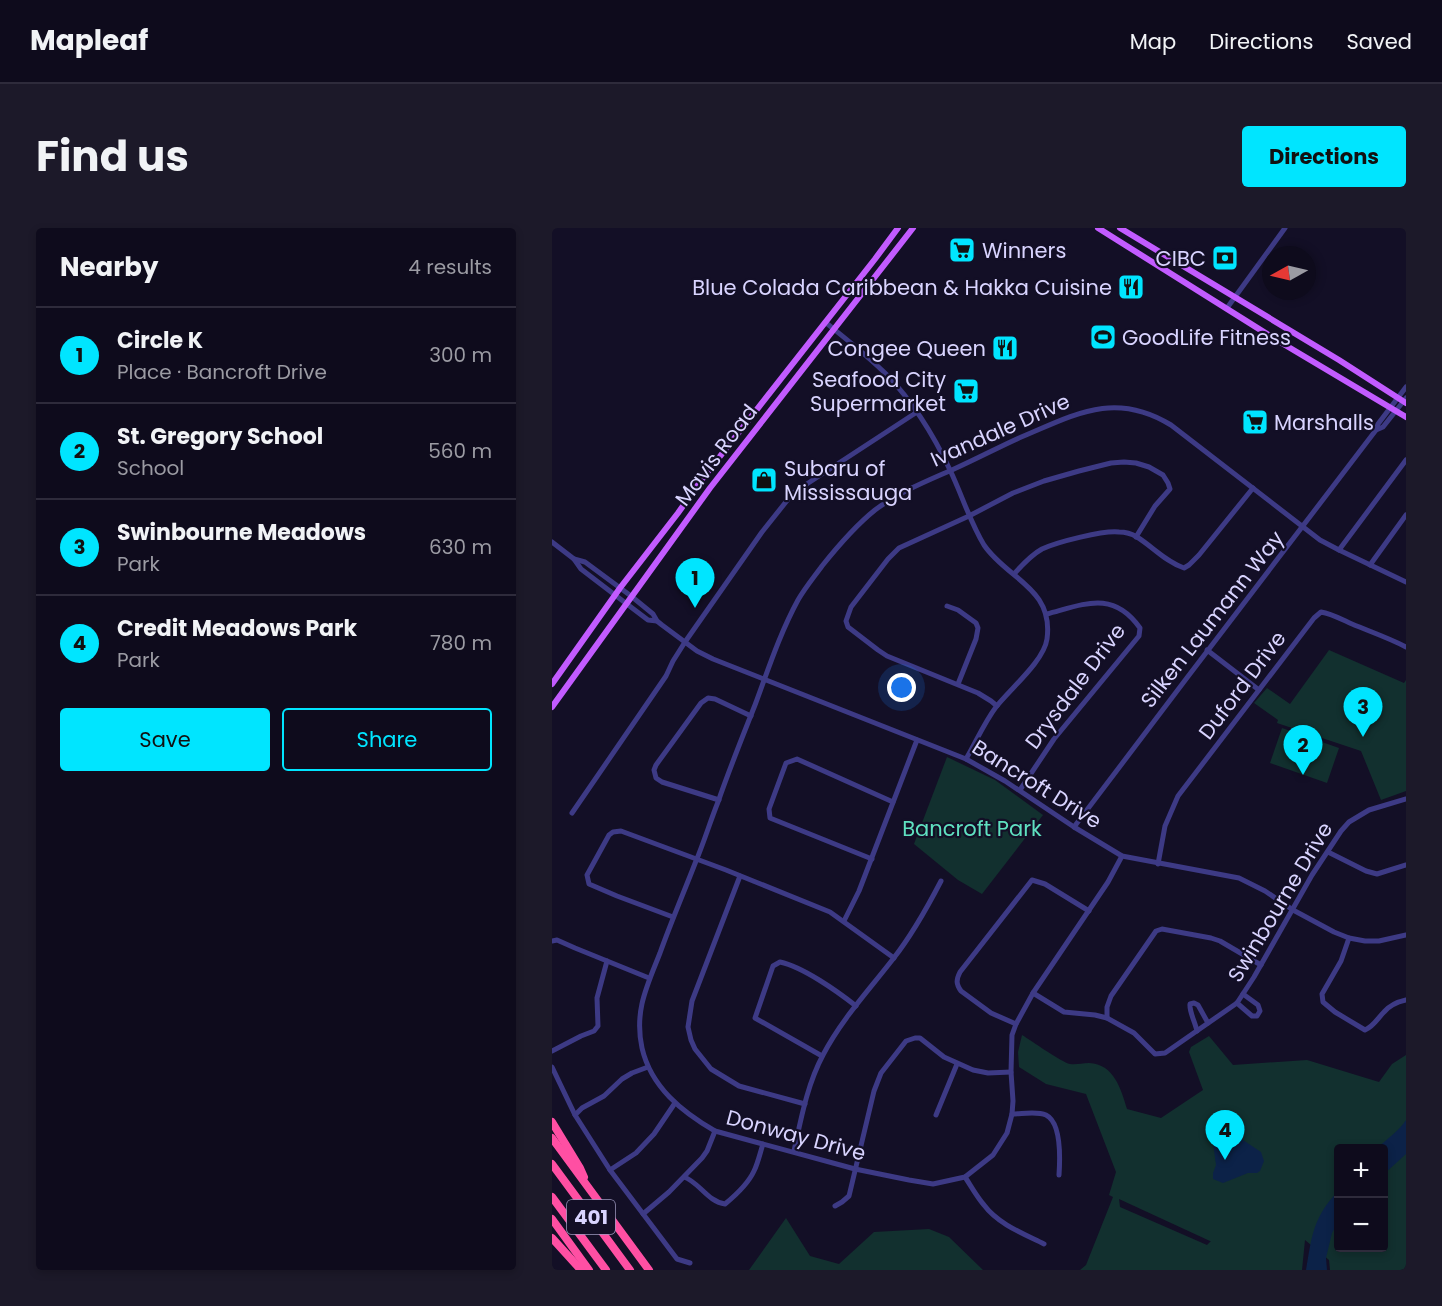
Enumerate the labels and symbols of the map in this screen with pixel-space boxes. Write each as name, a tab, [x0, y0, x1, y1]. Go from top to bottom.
supermarket icon: Winners	[947, 235, 977, 265]
place label: Winners	[982, 236, 1066, 265]
bank icon: CIBC	[1210, 243, 1240, 273]
place label: CIBC	[1156, 244, 1206, 273]
north arrow	[1262, 246, 1316, 300]
restaurant icon: Blue Colada Caribbean & Hakka Cuisine	[1116, 272, 1146, 302]
place label: Blue Colada Caribbean & Hakka Cuisine	[692, 273, 1112, 302]
sports icon: GoodLife Fitness	[1088, 322, 1118, 352]
place label: GoodLife Fitness	[1122, 323, 1291, 352]
restaurant icon: Congee Queen	[990, 333, 1020, 363]
place label: Congee Queen	[828, 334, 986, 363]
place label: Seafood City Supermarket	[810, 365, 946, 418]
supermarket icon: Seafood City Supermarket	[951, 376, 981, 406]
street label: Ivandale Drive	[926, 386, 1074, 474]
street label: Mavis Road	[668, 398, 764, 512]
supermarket icon: Marshalls	[1240, 407, 1270, 437]
place label: Marshalls	[1274, 408, 1374, 437]
place label: Subaru of Mississauga	[784, 454, 912, 507]
shop icon: Subaru of Mississauga	[749, 465, 779, 495]
street label: Silken Laumann Way	[1134, 524, 1290, 713]
pin: 1	[676, 558, 714, 608]
street label: Drysdale Drive	[1018, 617, 1132, 755]
street label: Duford Drive	[1192, 625, 1292, 745]
your location	[887, 673, 916, 702]
pin: 3	[1344, 688, 1382, 737]
pin: 2	[1284, 726, 1323, 775]
street label: Bancroft Drive	[967, 733, 1107, 835]
park label: Bancroft Park	[902, 814, 1042, 843]
street label: Swinbourne Drive	[1221, 817, 1339, 987]
street label: Donway Drive	[723, 1102, 869, 1168]
pin: 4	[1206, 1110, 1244, 1160]
road number: 401	[567, 1200, 615, 1234]

